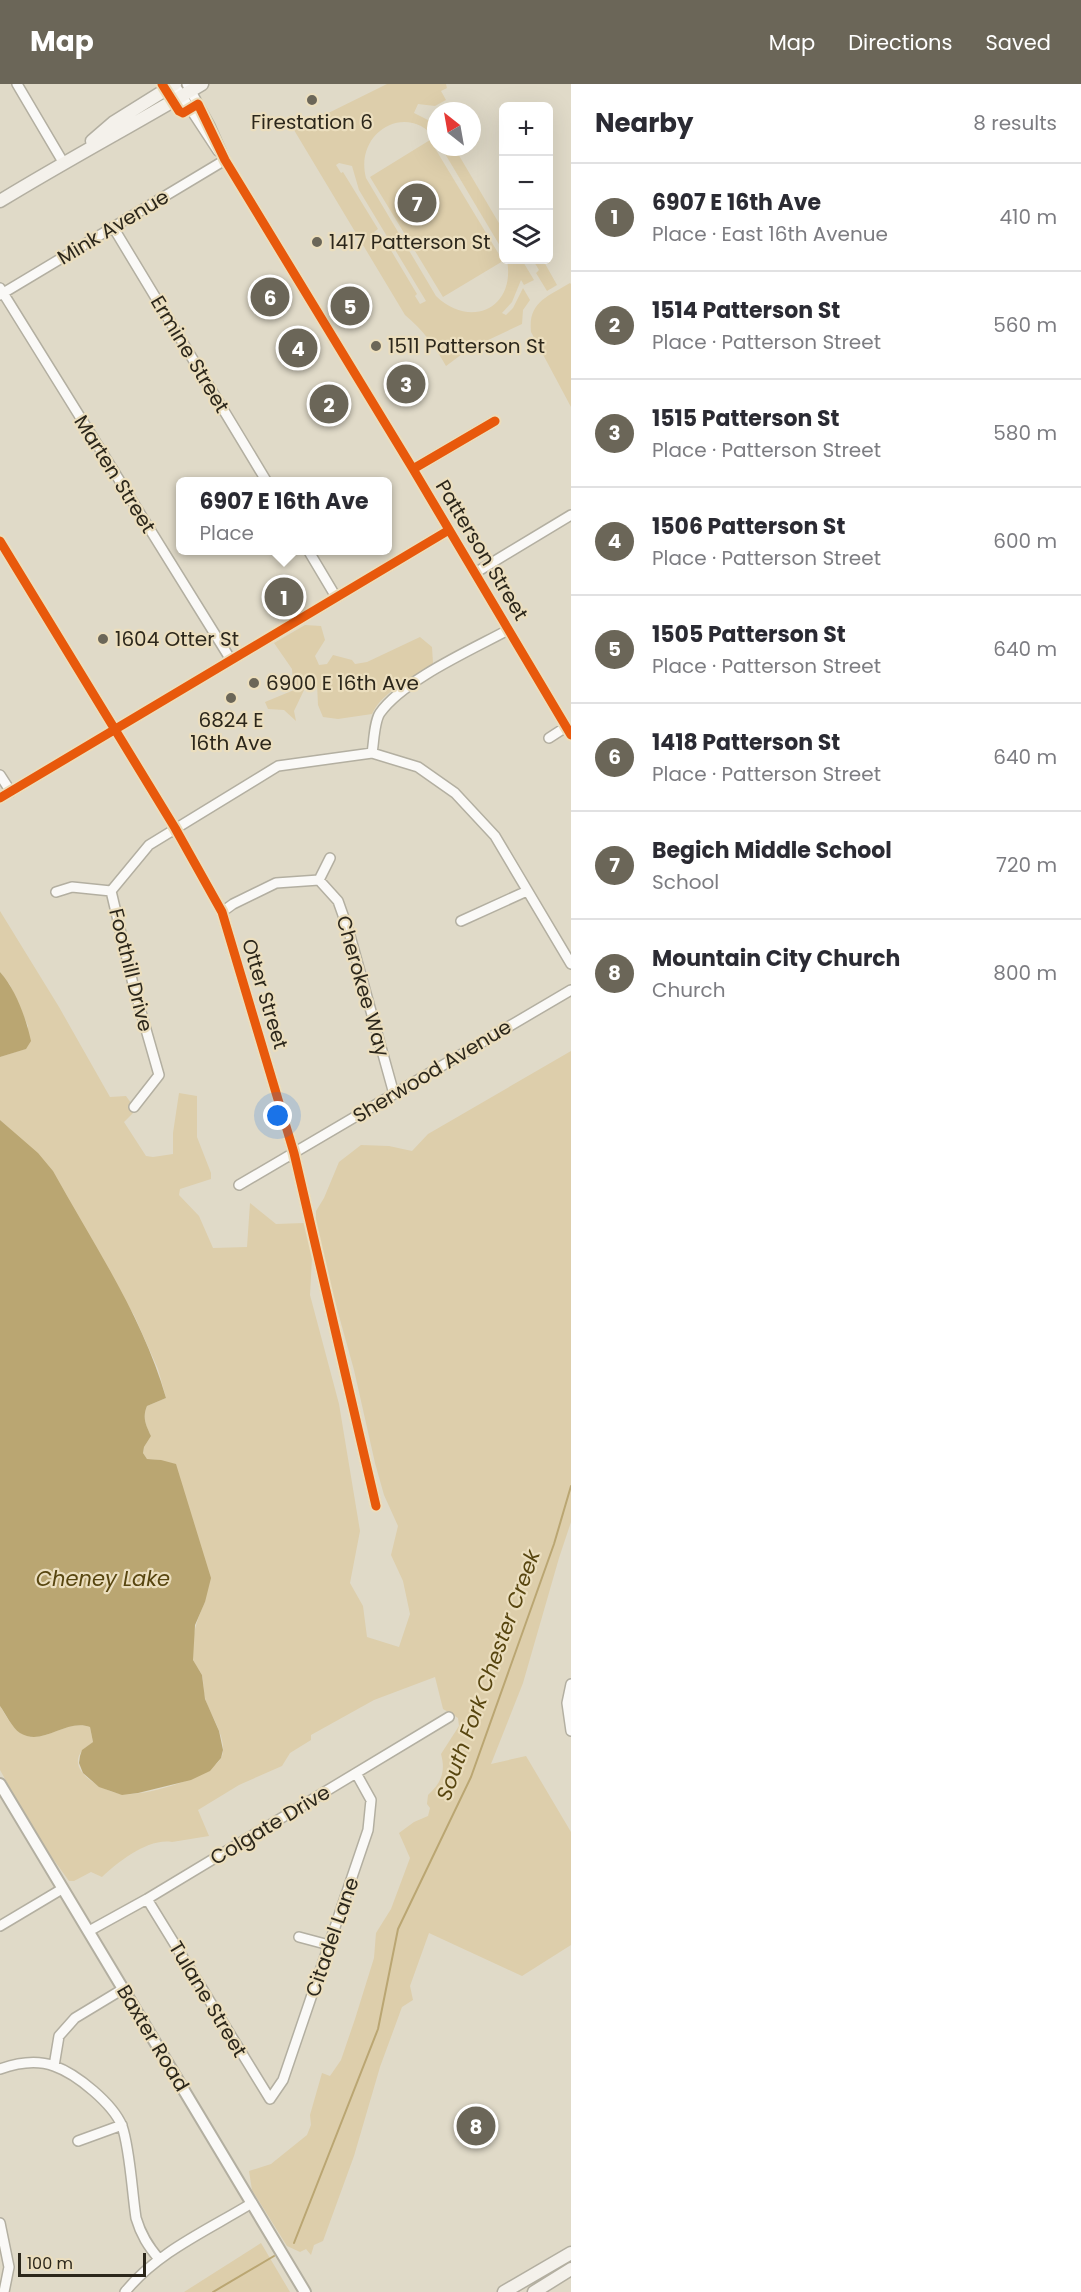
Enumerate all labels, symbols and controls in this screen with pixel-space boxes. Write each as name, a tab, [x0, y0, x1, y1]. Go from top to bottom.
text: Map	[30, 22, 94, 61]
text: Map	[769, 28, 815, 57]
text: Directions	[848, 28, 952, 57]
text: Saved	[985, 28, 1051, 57]
marker: Firestation 6	[305, 93, 319, 107]
north arrow	[427, 102, 481, 156]
map controls	[499, 102, 553, 264]
button: +	[499, 102, 553, 156]
text: Nearby	[595, 105, 693, 141]
place label: Firestation 6	[251, 108, 373, 136]
text: 8 results	[973, 109, 1057, 137]
button: −	[499, 156, 553, 210]
pin: 7	[398, 180, 436, 226]
street label: Mink Avenue	[52, 183, 174, 271]
text: 6907 E 16th Ave	[652, 187, 821, 218]
text: 1	[611, 203, 618, 231]
text: 410 m	[1000, 203, 1057, 231]
button: layers	[499, 210, 553, 264]
text: Place · East 16th Avenue	[652, 220, 888, 248]
place label: 1417 Patterson St	[329, 228, 491, 256]
marker: 1417 Patterson St	[310, 235, 324, 249]
pin: 6	[250, 274, 290, 320]
pin: 5	[330, 284, 370, 328]
street label: Ermine Street	[144, 290, 236, 418]
text: 1514 Patterson St	[652, 295, 840, 326]
text: 2	[609, 311, 620, 339]
text: 560 m	[993, 311, 1057, 339]
pin: 4	[278, 326, 318, 370]
text: Place · Patterson Street	[652, 328, 881, 356]
place label: 1511 Patterson St	[388, 332, 545, 360]
marker: 1511 Patterson St	[369, 339, 383, 353]
pin: 3	[386, 362, 426, 406]
pin: 2	[310, 382, 348, 426]
text: 1515 Patterson St	[652, 403, 840, 434]
street label: Marten Street	[67, 410, 163, 538]
text: 3	[608, 419, 621, 447]
text: 580 m	[993, 419, 1057, 447]
text: Place · Patterson Street	[652, 436, 881, 464]
street label: Patterson Street	[429, 474, 535, 626]
popup	[176, 477, 392, 555]
text: 6907 E 16th Ave	[199, 486, 369, 517]
text: 1506 Patterson St	[652, 511, 845, 542]
text: Place	[199, 519, 254, 547]
text: 4	[608, 527, 621, 555]
text: 600 m	[993, 527, 1057, 555]
text: Place · Patterson Street	[652, 544, 881, 572]
pin: 1	[264, 574, 304, 620]
text: 1505 Patterson St	[652, 619, 846, 650]
place label: 1604 Otter St	[115, 625, 239, 653]
marker: 1604 Otter St	[96, 632, 110, 646]
text: 5	[608, 635, 621, 663]
text: 640 m	[993, 635, 1057, 663]
text: Place · Patterson Street	[652, 652, 881, 680]
place label: 6900 E 16th Ave	[266, 669, 419, 697]
marker: 6900 E 16th Ave	[247, 676, 261, 690]
marker: 6824 E 16th Ave	[224, 691, 238, 705]
place label: 6824 E 16th Ave	[190, 706, 272, 757]
text: 1418 Patterson St	[652, 727, 840, 758]
text: 6	[608, 743, 621, 771]
text: 640 m	[993, 743, 1057, 771]
text: Place · Patterson Street	[652, 760, 881, 788]
text: Begich Middle School	[652, 835, 892, 866]
text: 7	[609, 851, 620, 879]
text: 720 m	[996, 851, 1057, 879]
text: School	[652, 868, 719, 896]
street label: Foothill Drive	[102, 905, 160, 1035]
street label: Cherokee Way	[329, 912, 397, 1060]
street label: Otter Street	[235, 935, 295, 1053]
text: Mountain City Church	[652, 943, 900, 974]
text: 8	[608, 959, 621, 987]
text: 800 m	[993, 959, 1057, 987]
text: Church	[652, 976, 725, 1004]
street label: Sherwood Avenue	[347, 1013, 517, 1129]
your location	[263, 1101, 292, 1130]
water label: South Fork Chester Creek	[429, 1545, 547, 1804]
water label: Cheney Lake	[36, 1564, 170, 1593]
street label: Colgate Drive	[205, 1778, 335, 1872]
street label: Citadel Lane	[298, 1873, 366, 2001]
street label: Tulane Street	[162, 1936, 254, 2062]
street label: Baxter Road	[110, 1979, 196, 2097]
pin: 8	[456, 2104, 496, 2148]
scale bar	[18, 2250, 146, 2278]
text: 100 m	[27, 2252, 73, 2275]

